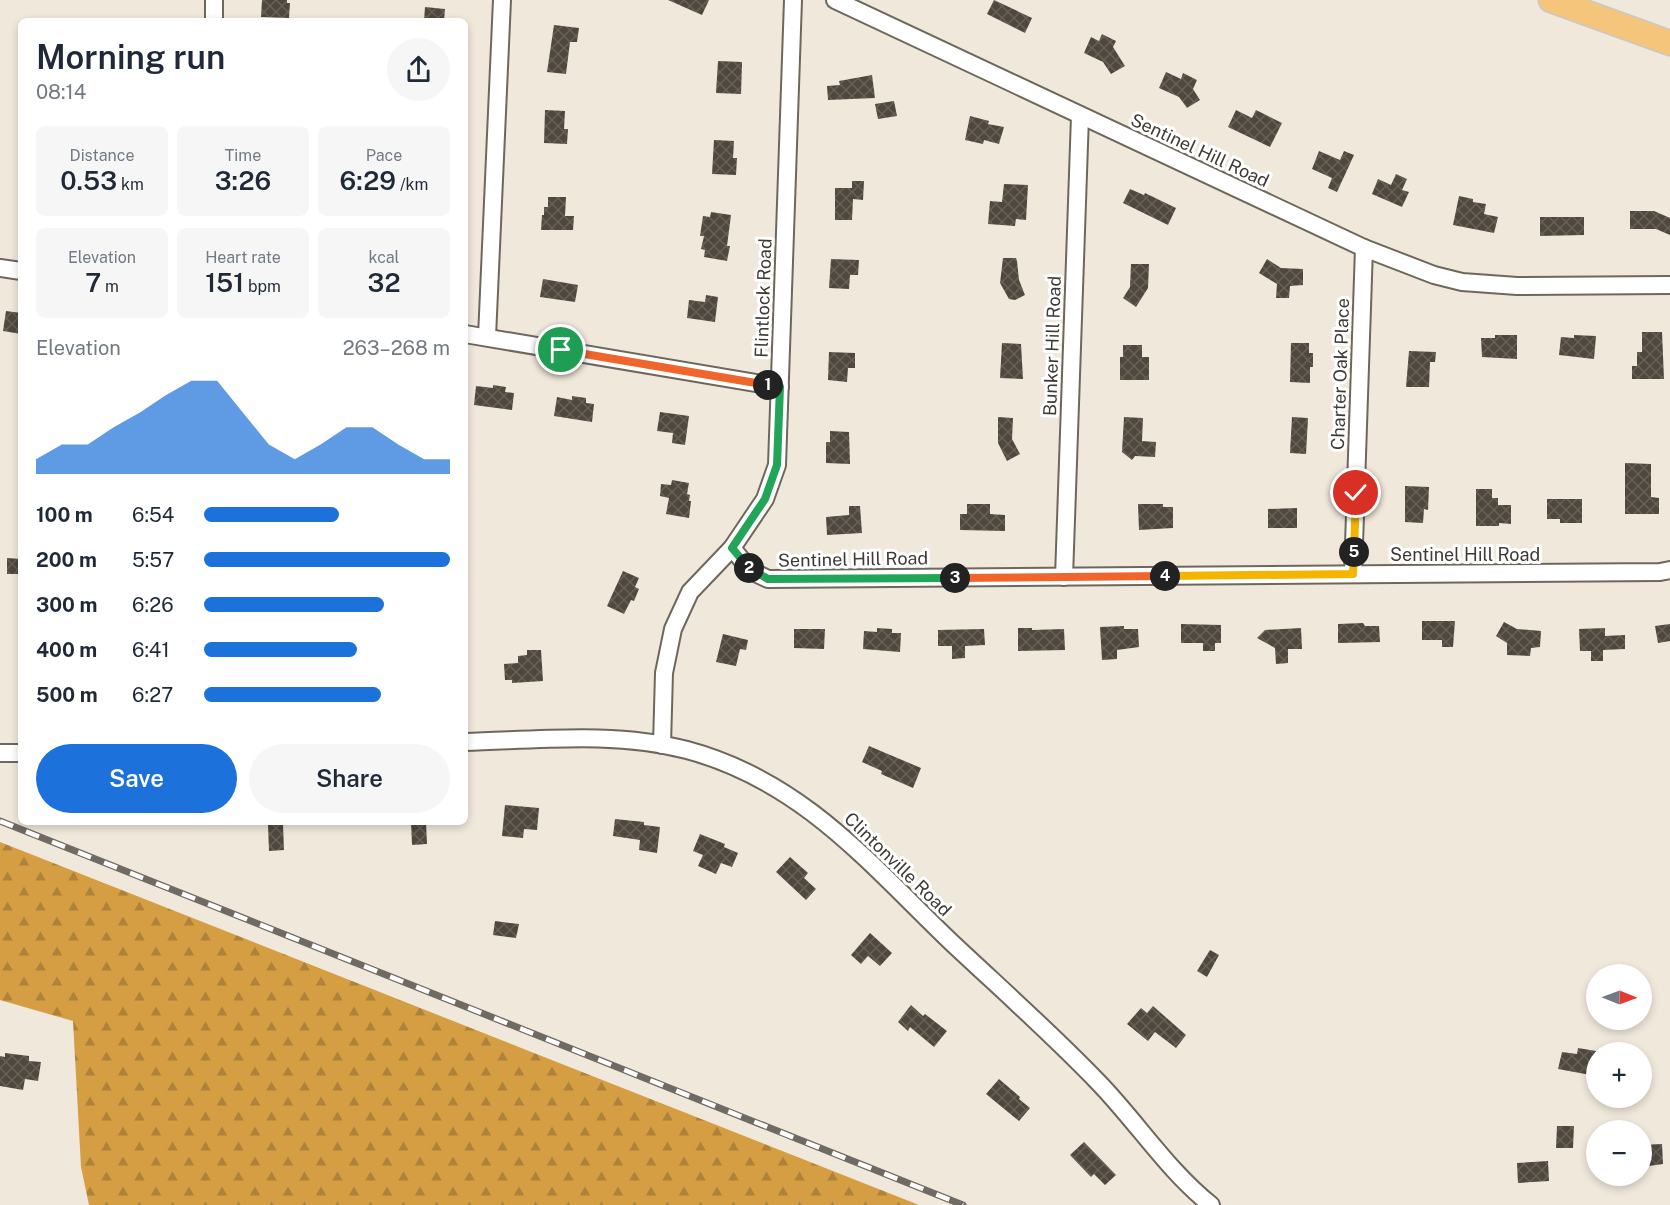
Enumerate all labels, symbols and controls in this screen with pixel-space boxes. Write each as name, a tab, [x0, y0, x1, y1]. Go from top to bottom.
text: Morning run	[36, 38, 225, 76]
button: share	[387, 38, 450, 101]
text: 08:14	[36, 80, 86, 104]
street label: Sentinel Hill Road	[1127, 109, 1273, 191]
text: Distance	[70, 146, 134, 165]
text: Time	[225, 146, 261, 165]
text: Pace	[366, 146, 402, 165]
text: 0.53	[60, 165, 117, 196]
text: 3:26	[215, 165, 271, 196]
text: 6:29	[340, 165, 396, 196]
text: km	[117, 175, 144, 194]
text: /km	[396, 175, 428, 194]
street label: Flintlock Road	[750, 238, 776, 358]
text: Elevation	[68, 248, 136, 267]
text: Heart rate	[205, 248, 281, 267]
text: kcal	[369, 248, 399, 267]
text: 7	[85, 267, 101, 298]
text: 151	[205, 267, 244, 298]
text: 32	[368, 267, 400, 298]
street label: Bunker Hill Road	[1039, 276, 1065, 416]
text: m	[101, 277, 119, 296]
text: bpm	[244, 277, 281, 296]
street label: Charter Oak Place	[1327, 298, 1353, 450]
pin	[535, 324, 586, 375]
icon: arrive	[544, 333, 577, 366]
text: Elevation	[36, 336, 121, 360]
text: 263–268 m	[343, 336, 450, 360]
pin: 1	[753, 370, 783, 400]
text: 1	[765, 375, 771, 394]
pin	[1330, 467, 1381, 518]
icon: check	[1339, 476, 1372, 509]
text: 100 m	[36, 503, 93, 527]
text: 6:54	[132, 503, 174, 527]
pin: 5	[1339, 537, 1369, 567]
text: 5	[1349, 542, 1359, 561]
street label: Sentinel Hill Road	[1390, 544, 1540, 565]
street label: Sentinel Hill Road	[778, 547, 928, 571]
text: 200 m	[36, 548, 97, 572]
text: 5:57	[132, 548, 174, 572]
pin: 2	[734, 553, 764, 583]
text: 2	[744, 558, 754, 577]
pin: 4	[1150, 561, 1180, 591]
pin: 3	[940, 563, 970, 593]
text: 4	[1160, 566, 1170, 585]
text: 3	[950, 568, 960, 587]
text: 300 m	[36, 593, 97, 617]
text: 6:26	[132, 593, 174, 617]
text: 400 m	[36, 638, 97, 662]
text: 6:41	[132, 638, 170, 662]
text: 500 m	[36, 683, 98, 707]
text: 6:27	[132, 683, 173, 707]
button: Save	[36, 744, 237, 813]
button: Share	[249, 744, 450, 813]
street label: Clintonville Road	[840, 808, 956, 920]
north arrow	[1586, 964, 1652, 1030]
map controls	[1586, 964, 1652, 1186]
button: +	[1586, 1042, 1652, 1108]
button: −	[1586, 1120, 1652, 1186]

